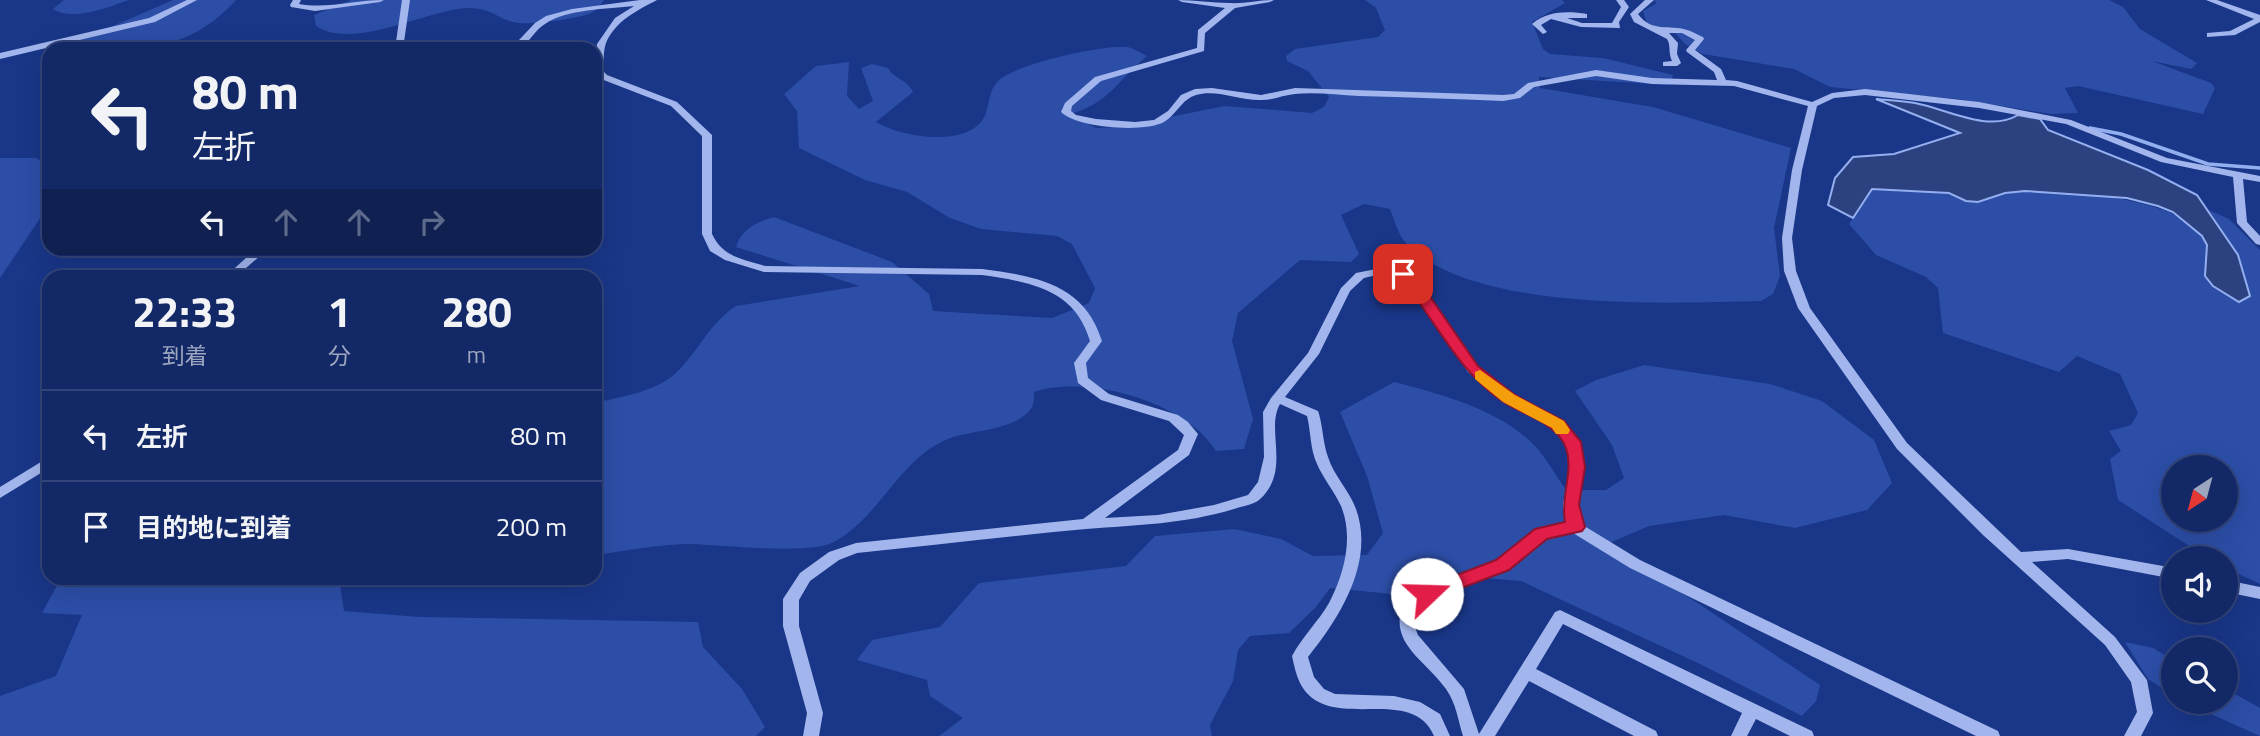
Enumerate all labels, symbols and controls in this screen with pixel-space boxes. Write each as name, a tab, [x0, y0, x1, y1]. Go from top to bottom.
text: 80 m	[192, 53, 299, 128]
icon: left	[77, 70, 168, 161]
text: 左折	[192, 122, 256, 170]
icon: left	[194, 203, 232, 241]
icon: ahead	[267, 203, 305, 241]
icon: ahead	[340, 203, 378, 241]
icon: right	[413, 203, 451, 241]
pin	[1373, 244, 1433, 304]
icon: arrive	[1384, 255, 1422, 293]
text: 22:33	[132, 279, 237, 343]
text: 1	[327, 279, 351, 343]
text: 280	[441, 279, 512, 343]
text: m	[467, 337, 486, 372]
text: 到着	[162, 338, 208, 373]
text: 分	[328, 338, 351, 373]
text: 80 m	[510, 416, 567, 455]
icon: left	[77, 417, 115, 455]
text: 左折	[136, 417, 188, 456]
north arrow	[2161, 455, 2238, 532]
map controls	[2161, 455, 2238, 714]
text: 200 m	[496, 507, 567, 546]
icon: arrive	[77, 508, 115, 546]
text: 目的地に到着	[136, 508, 292, 547]
button: sound	[2161, 546, 2238, 623]
position arrow	[1390, 557, 1464, 631]
button: search	[2161, 637, 2238, 714]

